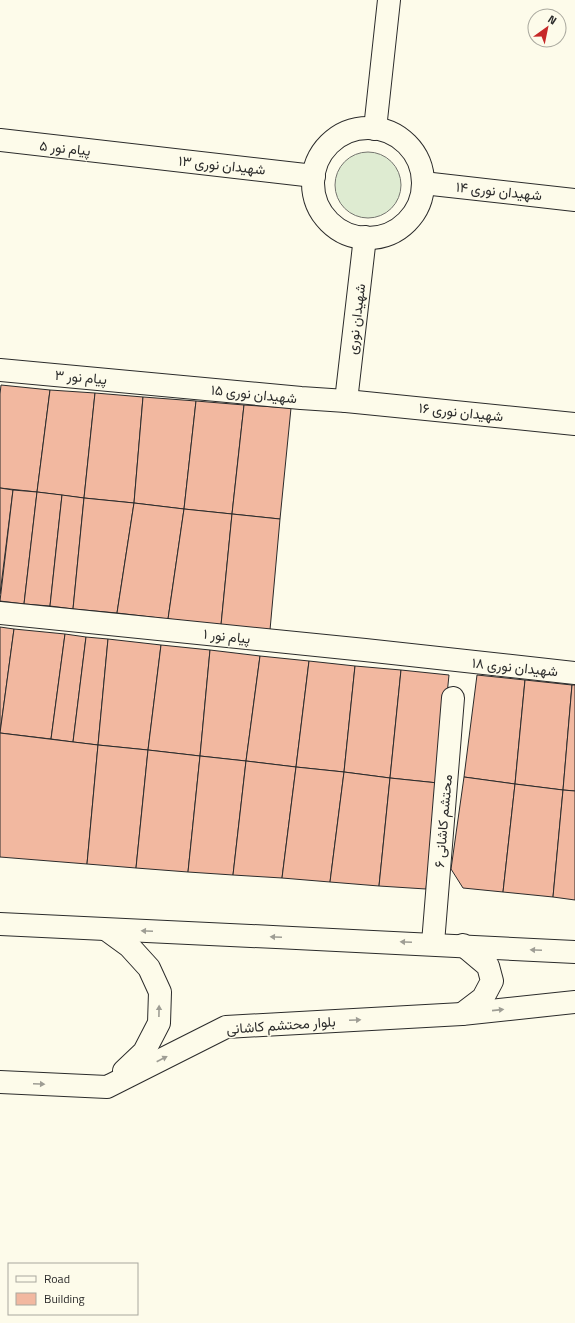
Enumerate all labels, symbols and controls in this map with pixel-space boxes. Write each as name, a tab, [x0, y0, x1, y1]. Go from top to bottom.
north arrow	[527, 8, 567, 48]
text: N	[545, 11, 560, 28]
street label: پیام نور ۵	[38, 134, 92, 161]
street label: شهیدان نوری ۱۳	[177, 149, 267, 180]
street label: شهیدان نوری ۱۴	[455, 176, 543, 205]
street label: شهیدان نوری	[341, 282, 370, 356]
street label: پیام نور ۳	[54, 364, 108, 389]
street label: شهیدان نوری ۱۵	[210, 379, 298, 408]
street label: شهیدان نوری ۱۶	[418, 397, 505, 426]
street label: پیام نور ۱	[203, 623, 252, 648]
street label: شهیدان نوری ۱۸	[471, 652, 559, 681]
street label: محتشم کاشانی ۶	[428, 774, 457, 868]
one-way arrow	[140, 928, 153, 934]
one-way arrow	[270, 933, 282, 940]
one-way arrow	[400, 939, 412, 946]
one-way arrow	[530, 946, 542, 953]
one-way arrow	[156, 1004, 162, 1017]
one-way arrow	[492, 1007, 504, 1013]
street label: بلوار محتشم کاشانی	[226, 1010, 336, 1039]
one-way arrow	[349, 1016, 361, 1023]
one-way arrow	[157, 1056, 168, 1062]
one-way arrow	[33, 1081, 46, 1087]
legend	[8, 1263, 138, 1315]
text: Road	[44, 1269, 70, 1288]
text: Building	[44, 1289, 85, 1308]

